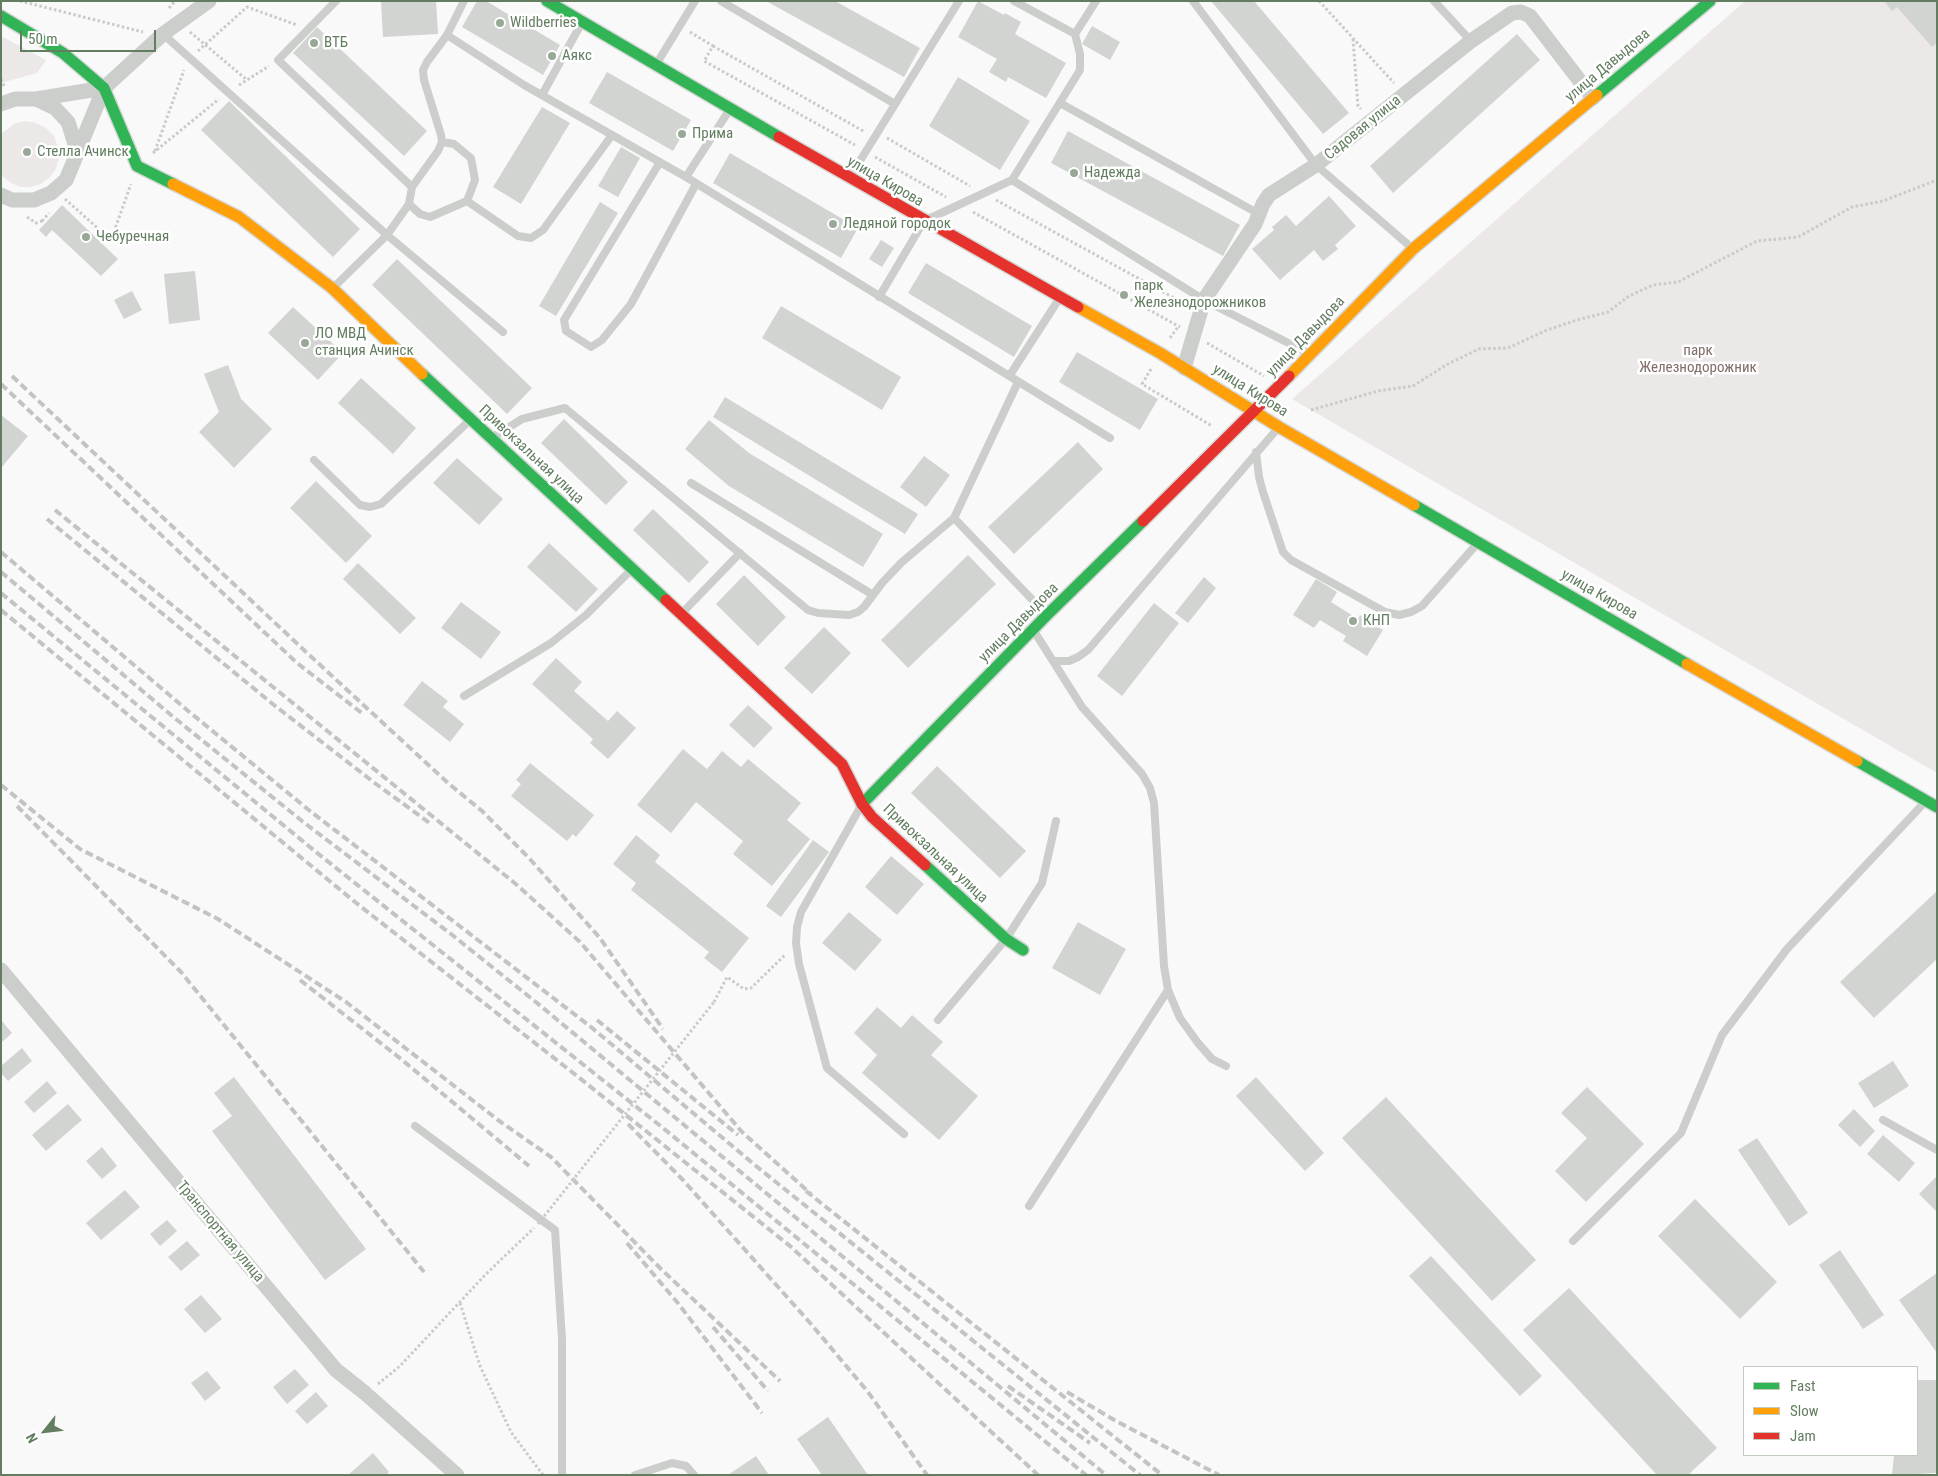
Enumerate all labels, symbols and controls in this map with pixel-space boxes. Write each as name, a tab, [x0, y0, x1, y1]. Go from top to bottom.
place label: Wildberries	[510, 14, 577, 32]
marker: Wildberries	[494, 17, 506, 29]
scale bar	[22, 20, 159, 52]
street label: улица Давыдова	[1562, 25, 1654, 107]
text: 50 m	[28, 30, 58, 48]
place label: ВТБ	[324, 34, 348, 52]
marker: ВТБ	[308, 37, 320, 49]
place label: Аякс	[562, 47, 592, 65]
marker: Аякс	[546, 50, 558, 62]
street label: Садовая улица	[1321, 92, 1405, 164]
place label: Прима	[692, 125, 733, 143]
marker: Прима	[676, 128, 688, 140]
place label: Стелла Ачинск	[37, 143, 129, 161]
marker: Стелла Ачинск	[21, 146, 33, 158]
street label: улица Кирова	[844, 153, 926, 211]
place label: Надежда	[1084, 164, 1141, 182]
marker: Надежда	[1068, 167, 1080, 179]
place label: Ледяной городок	[843, 215, 951, 233]
marker: Ледяной городок	[827, 218, 839, 230]
place label: Чебуречная	[96, 228, 169, 246]
marker: Чебуречная	[80, 231, 92, 243]
place label: парк Железнодорожников	[1134, 277, 1266, 312]
marker: парк Железнодорожников	[1118, 289, 1130, 301]
street label: улица Давыдова	[1263, 293, 1349, 381]
place label: ЛО МВД станция Ачинск	[315, 325, 414, 360]
marker: ЛО МВД станция Ачинск	[299, 337, 311, 349]
park label: парк Железнодорожник	[1639, 342, 1757, 377]
street label: улица Кирова	[1209, 361, 1291, 421]
street label: Привокзальная улица	[475, 402, 587, 508]
street label: улица Кирова	[1558, 566, 1640, 624]
street label: улица Давыдова	[976, 580, 1062, 666]
place label: КНП	[1363, 612, 1390, 630]
marker: КНП	[1347, 615, 1359, 627]
street label: Привокзальная улица	[879, 801, 991, 907]
street label: Транспортная улица	[173, 1178, 267, 1286]
legend	[1743, 1366, 1918, 1456]
text: Fast	[1790, 1377, 1815, 1395]
text: Slow	[1790, 1402, 1819, 1420]
north arrow	[20, 1406, 70, 1456]
text: Jam	[1790, 1427, 1816, 1445]
text: N	[23, 1431, 41, 1446]

